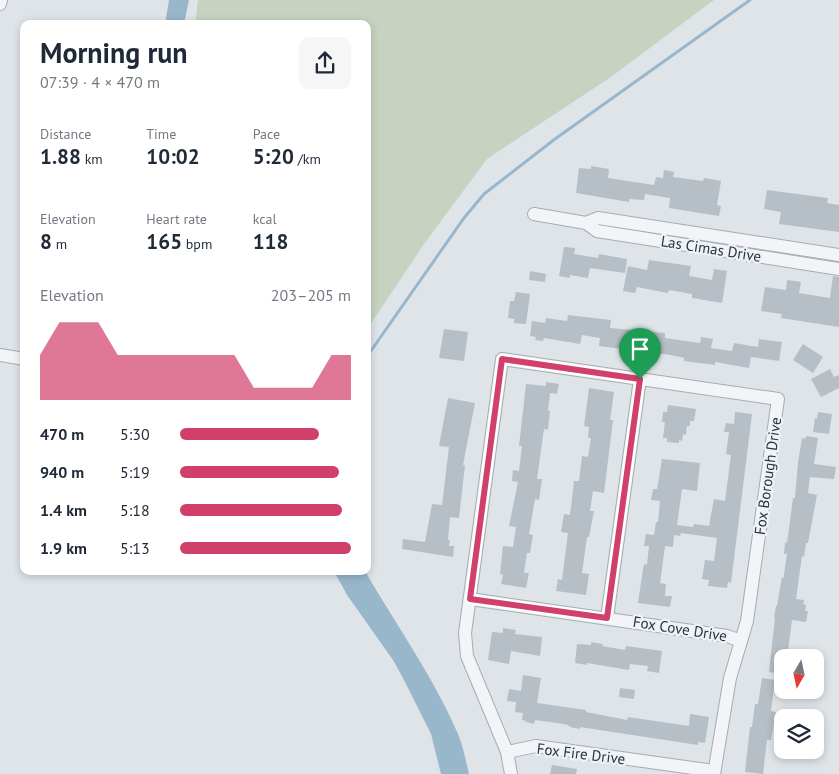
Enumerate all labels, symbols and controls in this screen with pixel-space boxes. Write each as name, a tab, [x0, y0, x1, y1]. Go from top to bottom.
text: Morning run	[40, 34, 188, 71]
button: share	[299, 37, 351, 89]
text: 07:39 · 4 × 470 m	[40, 72, 160, 92]
text: Distance	[40, 125, 91, 143]
text: Time	[146, 125, 176, 143]
text: Pace	[253, 125, 280, 143]
text: 1.88	[40, 143, 81, 170]
text: 10:02	[146, 143, 200, 170]
text: 5:20	[253, 143, 294, 170]
text: km	[81, 150, 103, 168]
text: /km	[294, 150, 321, 168]
text: Elevation	[40, 210, 96, 228]
text: Heart rate	[146, 210, 207, 228]
text: kcal	[253, 210, 277, 228]
text: 8	[40, 228, 52, 255]
text: 165	[146, 228, 182, 255]
text: 118	[253, 228, 288, 255]
street label: Las Cimas Drive	[660, 231, 763, 266]
text: m	[52, 235, 67, 253]
text: bpm	[182, 235, 212, 253]
text: Elevation	[40, 285, 104, 305]
text: 203–205 m	[271, 285, 351, 305]
pin	[619, 328, 661, 379]
icon: arrive	[626, 335, 654, 363]
street label: Fox Borough Drive	[750, 416, 785, 536]
text: 470 m	[40, 424, 84, 444]
text: 5:30	[120, 424, 150, 444]
text: 940 m	[40, 462, 84, 482]
text: 5:19	[120, 462, 150, 482]
text: 1.4 km	[40, 500, 87, 520]
text: 5:18	[120, 500, 150, 520]
text: 1.9 km	[40, 538, 87, 558]
text: 5:13	[120, 538, 150, 558]
street label: Fox Cove Drive	[632, 612, 728, 645]
north arrow	[774, 649, 824, 699]
map controls	[774, 649, 824, 759]
button: layers	[774, 709, 824, 759]
street label: Fox Fire Drive	[536, 739, 626, 768]

